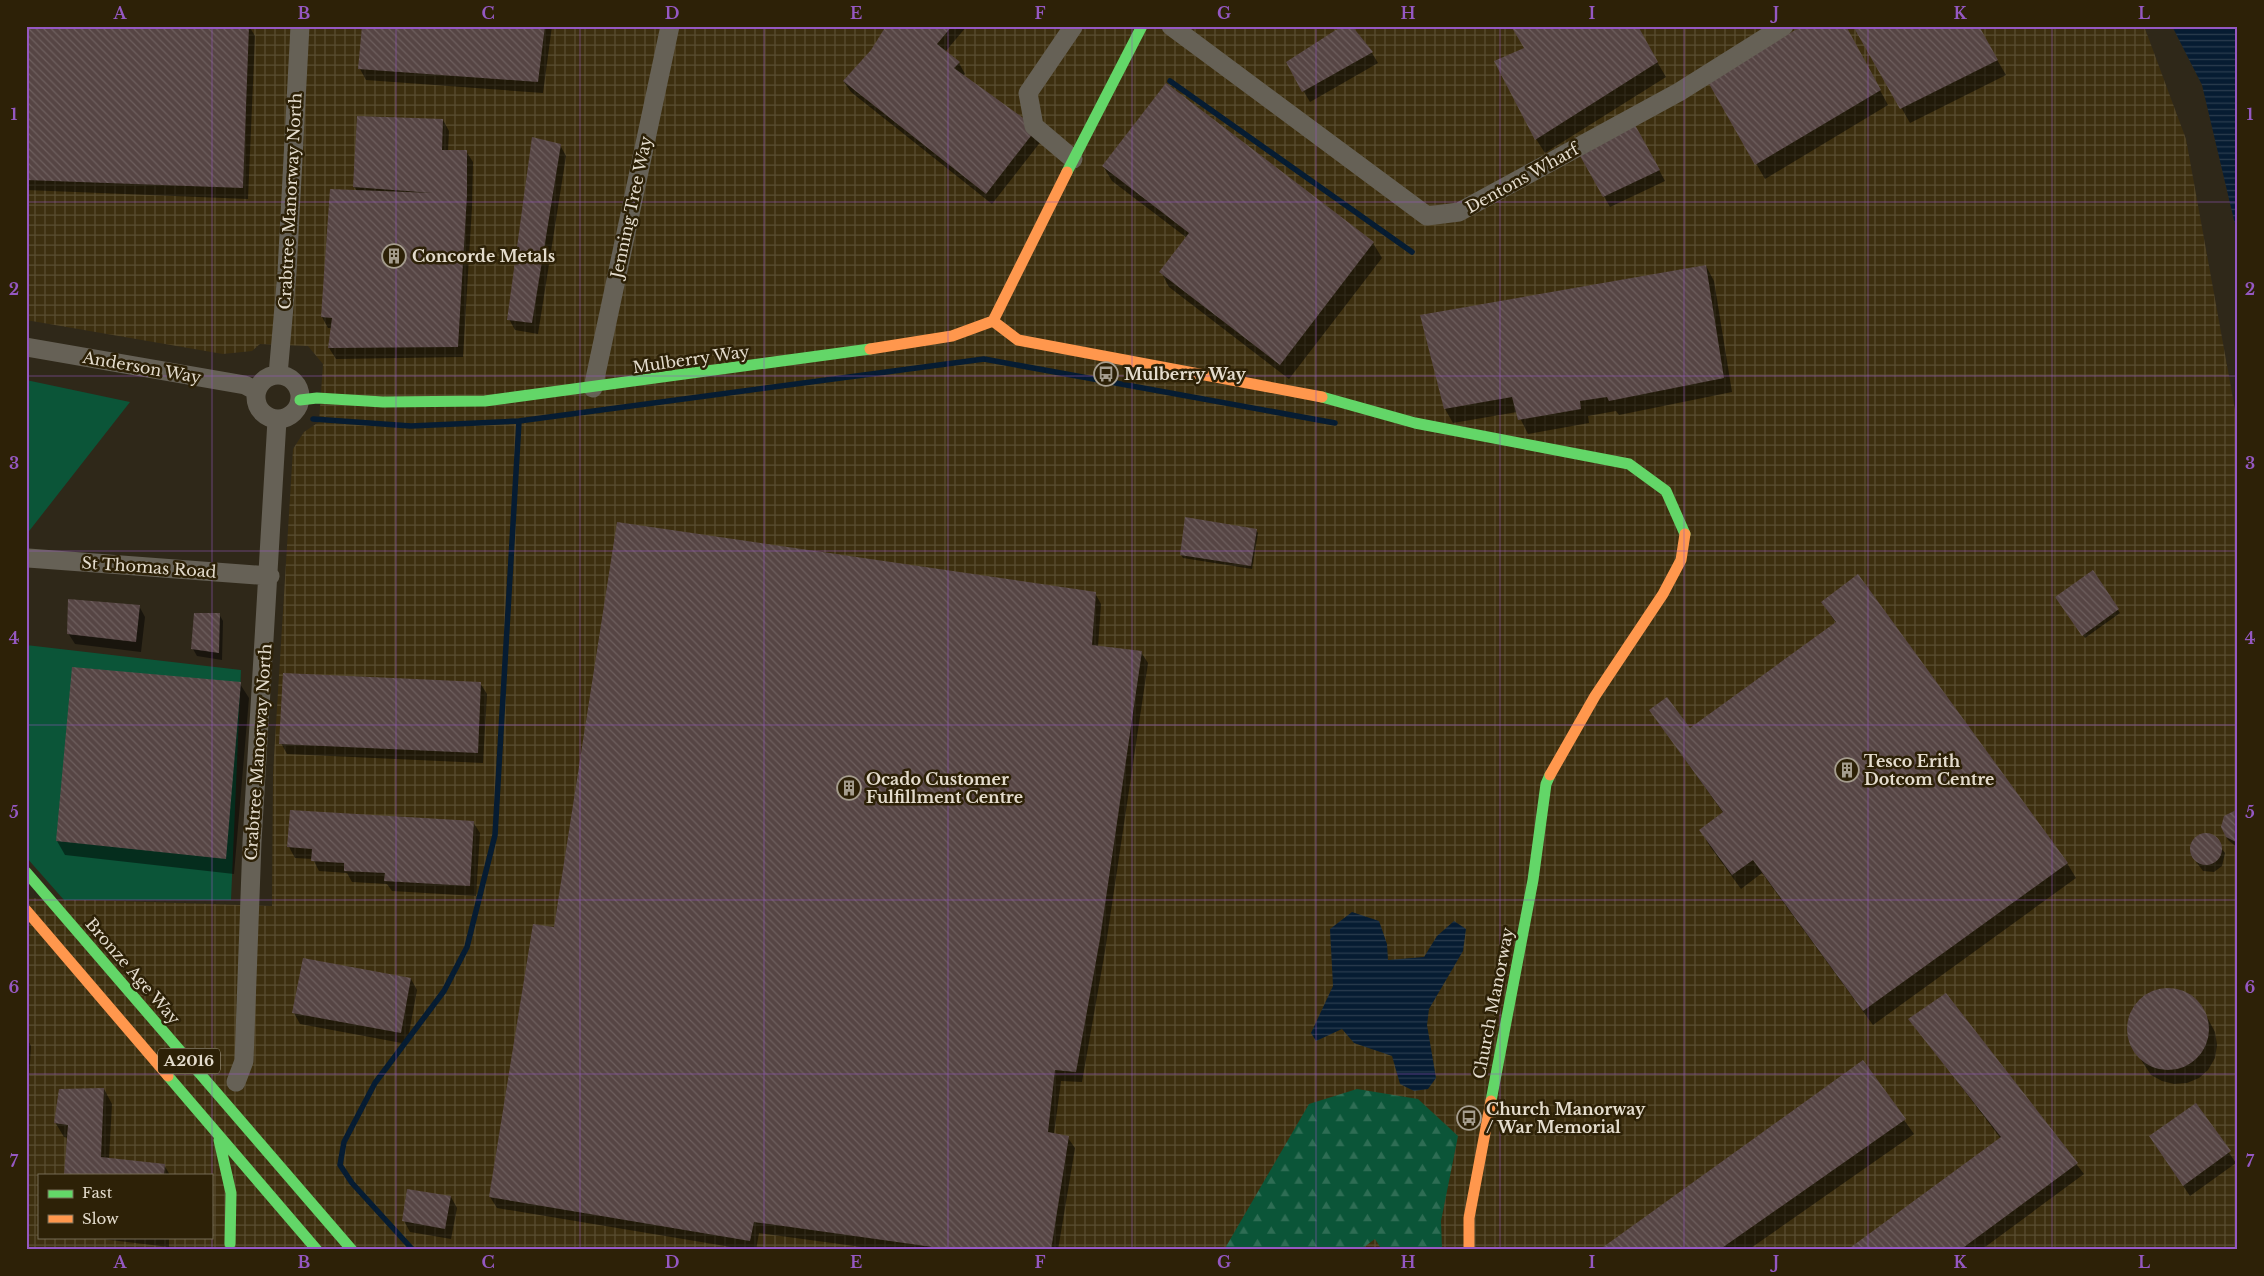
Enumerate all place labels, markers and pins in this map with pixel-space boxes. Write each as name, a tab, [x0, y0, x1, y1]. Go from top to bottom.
building icon: Concorde Metals	[381, 243, 407, 269]
place label: Concorde Metals	[412, 246, 555, 266]
bus stop icon: Mulberry Way	[1093, 361, 1119, 387]
place label: Mulberry Way	[1124, 364, 1247, 384]
place label: Tesco Erith Dotcom Centre	[1864, 751, 1994, 789]
building icon: Tesco Erith Dotcom Centre	[1834, 757, 1860, 783]
place label: Ocado Customer Fulfillment Centre	[866, 769, 1023, 807]
building icon: Ocado Customer Fulfillment Centre	[836, 775, 862, 801]
place label: Church Manorway / War Memorial	[1486, 1099, 1646, 1137]
bus stop icon: Church Manorway / War Memorial	[1456, 1105, 1482, 1131]

